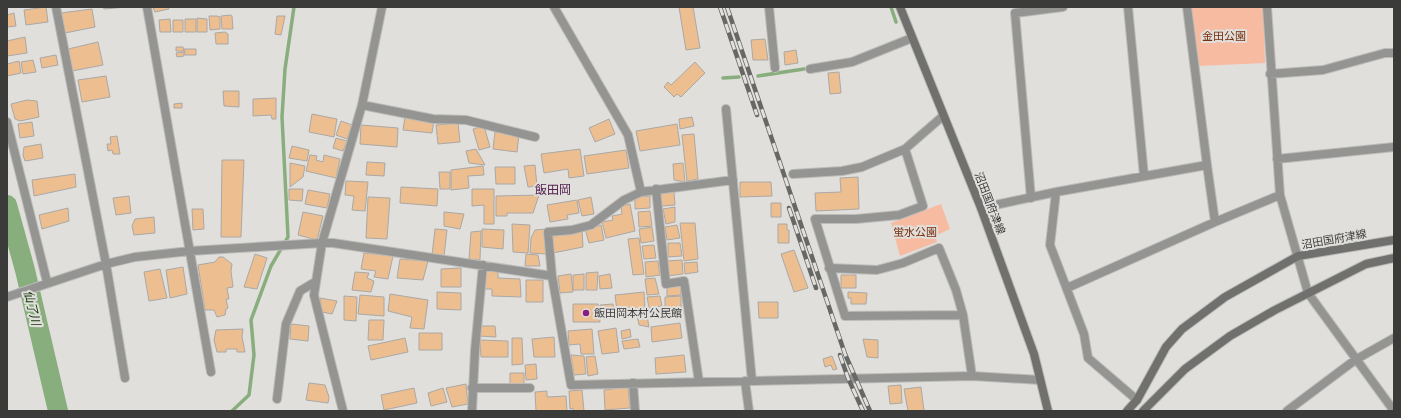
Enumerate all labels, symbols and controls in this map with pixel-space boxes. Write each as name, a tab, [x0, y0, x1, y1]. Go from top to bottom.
park label: 金田公園	[1202, 28, 1246, 44]
street label: 沼田国府津線	[971, 169, 1009, 237]
district label: 飯田岡	[535, 180, 571, 199]
park label: 蛍水公園	[893, 224, 937, 240]
street label: 沼田国府津線	[1300, 225, 1368, 253]
water label: 仙了川	[19, 288, 47, 330]
place label: 飯田岡本村公民館	[594, 305, 682, 321]
marker: 飯田岡本村公民館	[581, 308, 591, 318]

